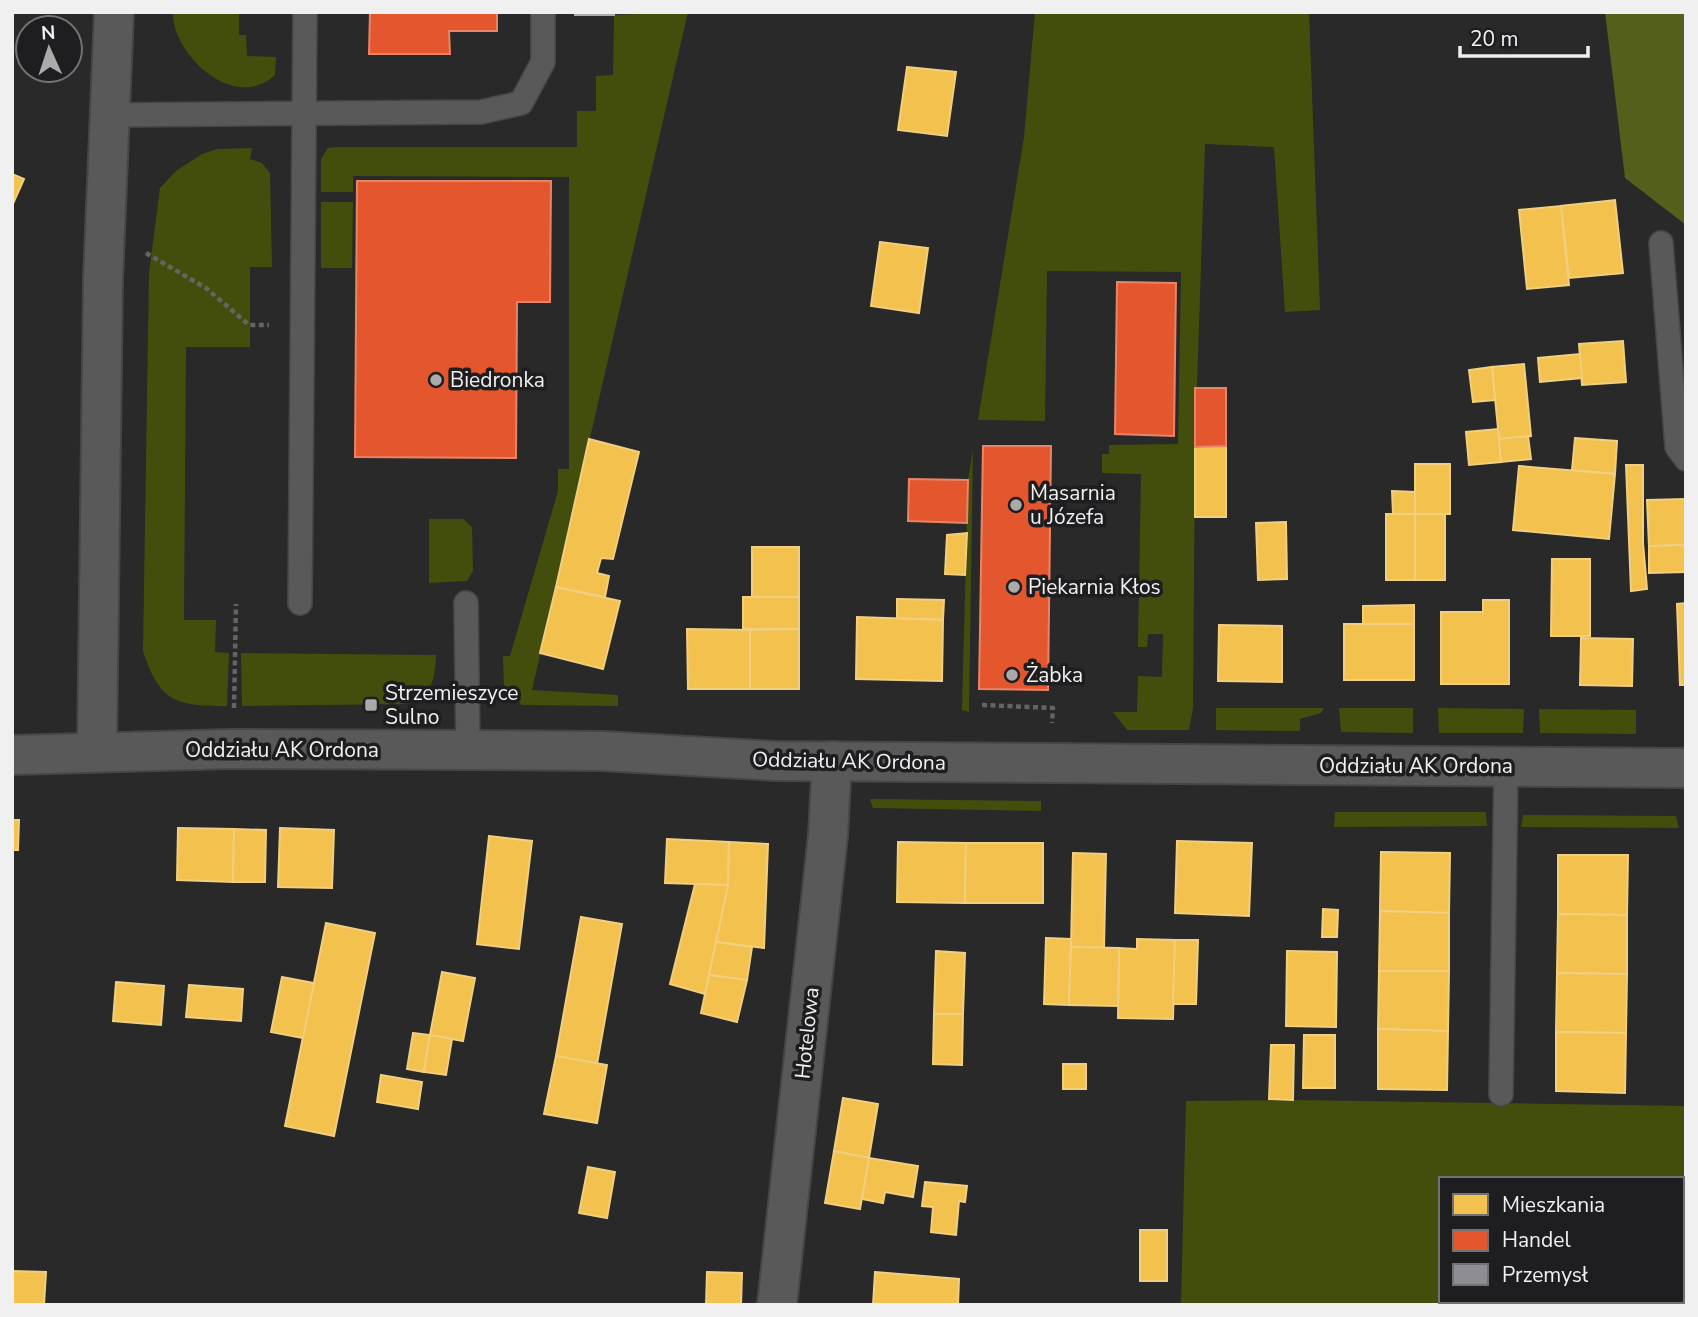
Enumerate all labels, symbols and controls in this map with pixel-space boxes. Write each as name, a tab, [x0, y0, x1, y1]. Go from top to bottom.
north arrow	[14, 14, 84, 84]
scale bar	[1460, 14, 1588, 58]
text: N	[40, 20, 56, 46]
text: 20 m	[1470, 25, 1519, 53]
place label: Biedronka	[450, 366, 545, 394]
marker: Biedronka	[428, 372, 444, 388]
place label: Masarnia u Józefa	[1030, 479, 1116, 531]
marker: Masarnia u Józefa	[1008, 497, 1024, 513]
place label: Piekarnia Kłos	[1028, 573, 1161, 601]
marker: Piekarnia Kłos	[1006, 579, 1022, 595]
place label: Żabka	[1026, 661, 1083, 689]
marker: Żabka	[1004, 667, 1020, 683]
place label: Strzemieszyce Sulno	[385, 679, 518, 731]
marker: Strzemieszyce Sulno	[363, 697, 379, 713]
street label: Oddziału AK Ordona	[185, 736, 379, 764]
street label: Oddziału AK Ordona	[752, 745, 946, 777]
street label: Oddziału AK Ordona	[1319, 752, 1513, 780]
street label: Hotelowa	[788, 986, 826, 1080]
legend	[1439, 1177, 1684, 1303]
text: Mieszkania	[1502, 1191, 1605, 1219]
text: Handel	[1502, 1226, 1571, 1254]
text: Przemysł	[1502, 1261, 1589, 1289]

